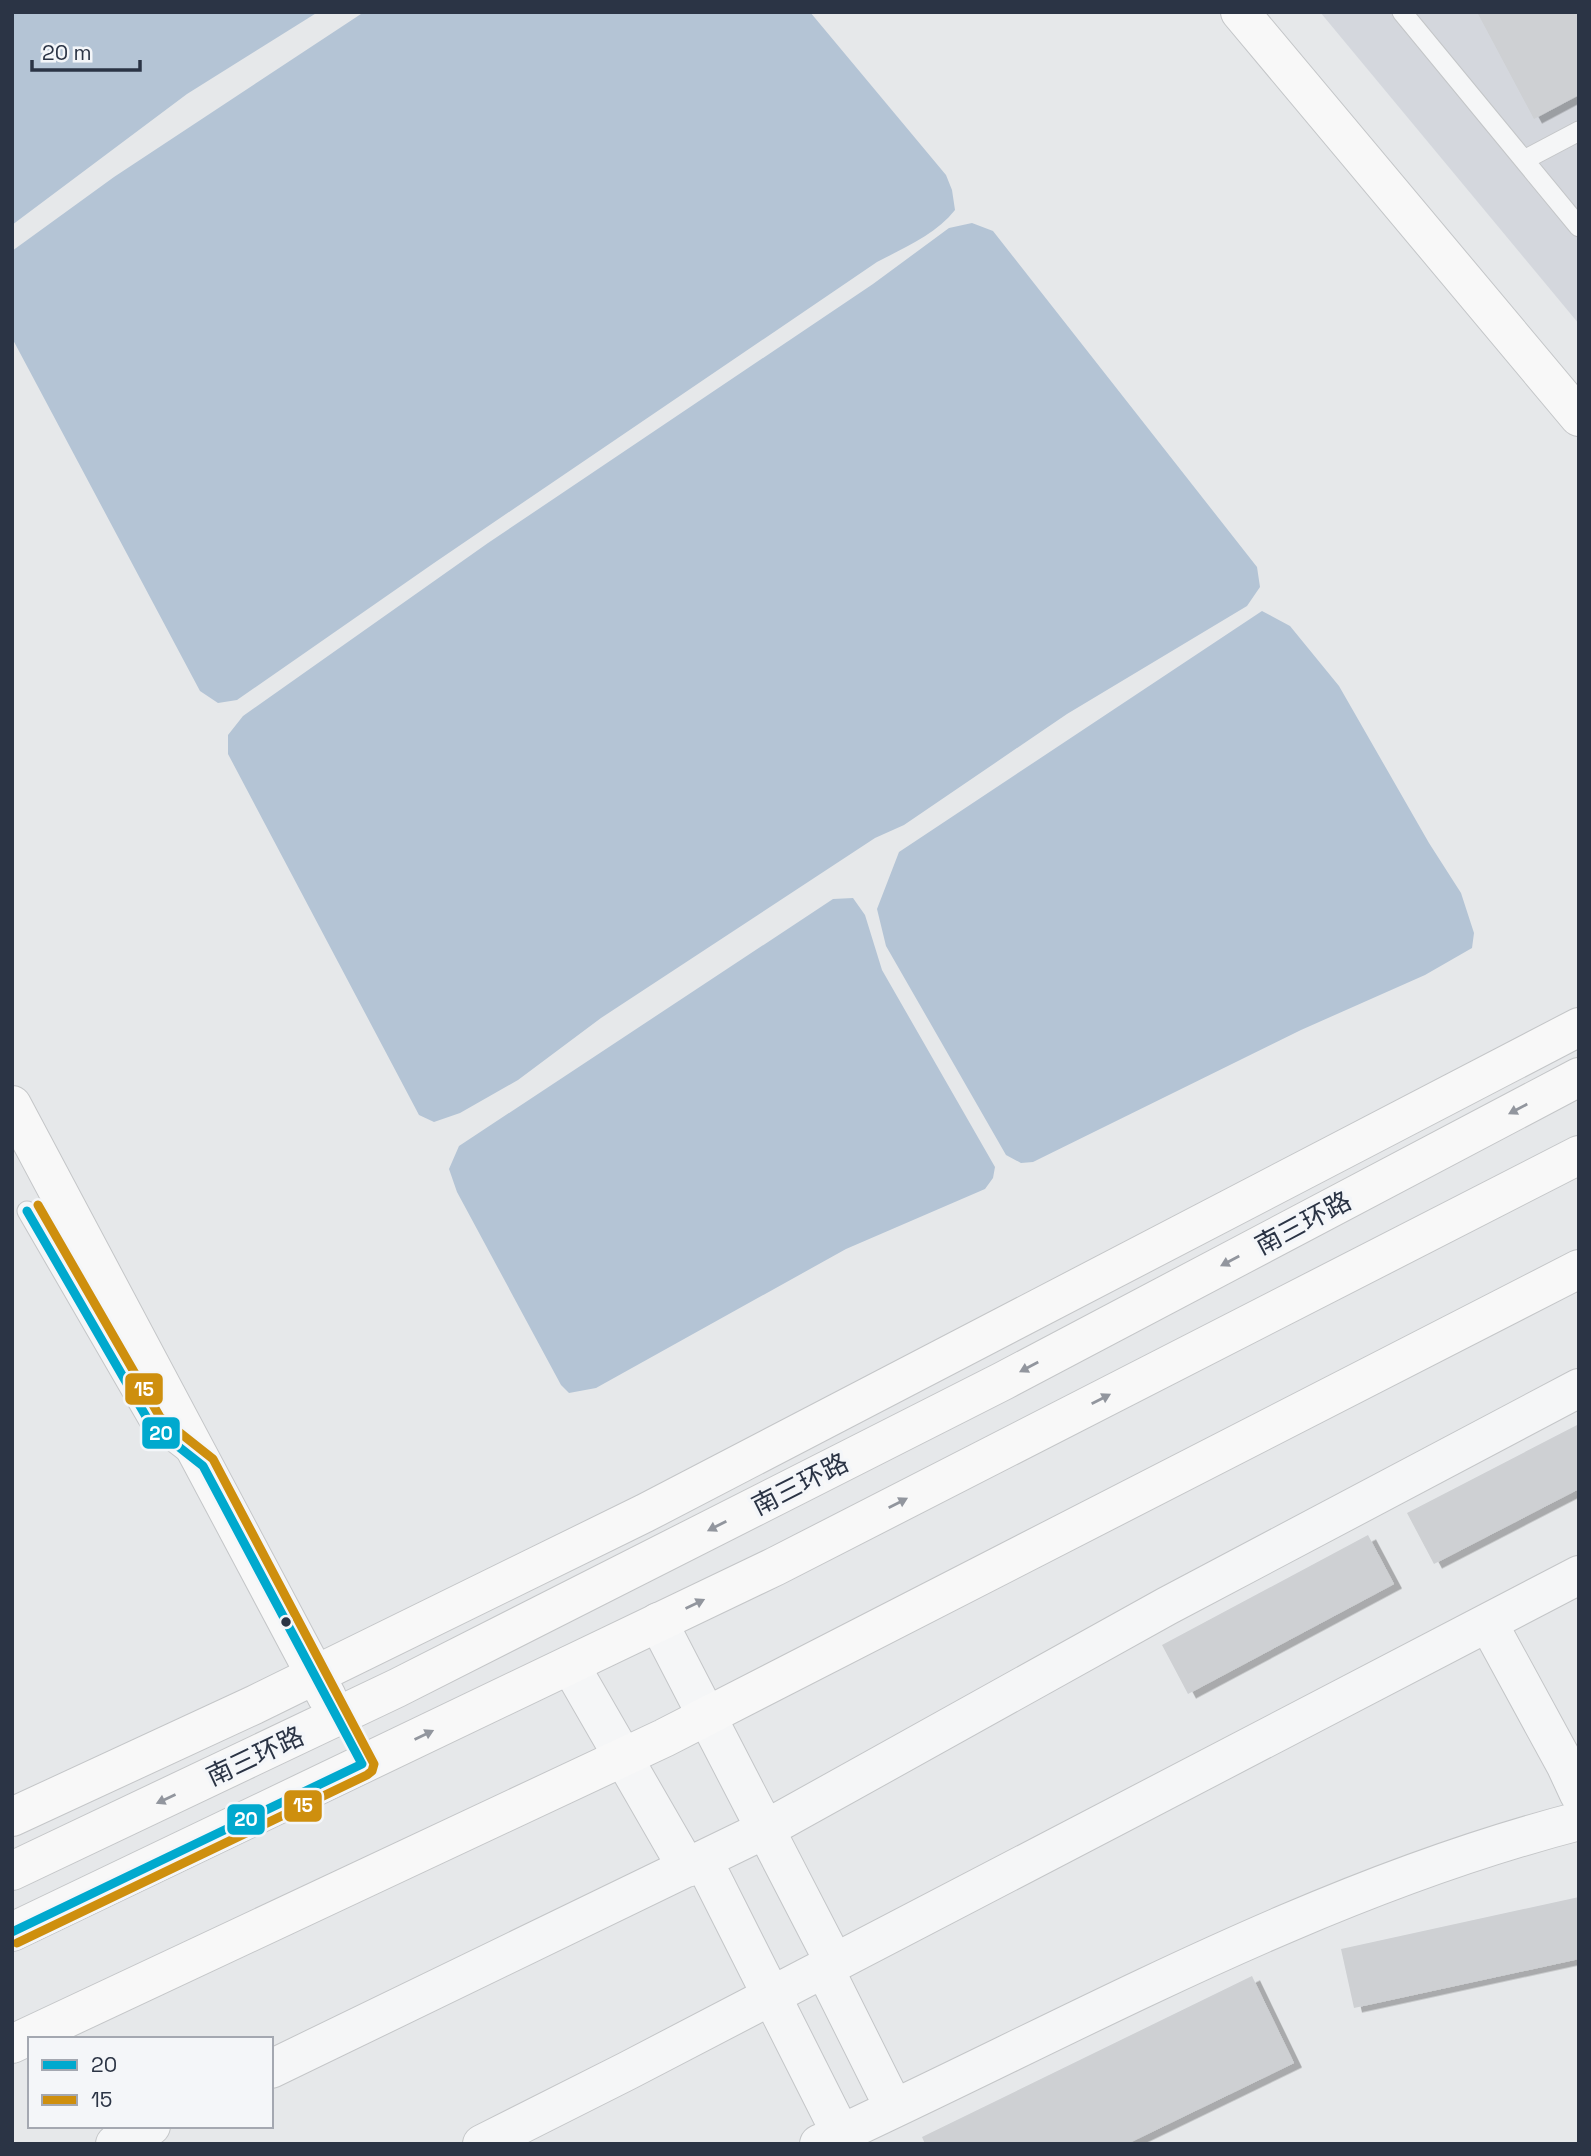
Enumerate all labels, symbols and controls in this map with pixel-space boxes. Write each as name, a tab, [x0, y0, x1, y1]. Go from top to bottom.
scale bar	[32, 28, 140, 72]
text: 20 m	[42, 39, 92, 66]
one-way arrow	[1508, 1103, 1528, 1115]
street label: 南三环路	[1249, 1184, 1357, 1262]
one-way arrow	[1221, 1255, 1240, 1267]
one-way arrow	[1019, 1361, 1039, 1373]
line badge: 15	[124, 1372, 164, 1406]
text: 15	[134, 1377, 154, 1402]
one-way arrow	[1091, 1394, 1111, 1405]
line badge: 20	[141, 1416, 181, 1450]
text: 20	[149, 1421, 173, 1446]
street label: 南三环路	[746, 1445, 854, 1523]
one-way arrow	[889, 1497, 909, 1509]
one-way arrow	[707, 1520, 727, 1531]
one-way arrow	[685, 1599, 705, 1610]
unlabelled marker	[279, 1615, 293, 1629]
street label: 南三环路	[201, 1719, 309, 1793]
one-way arrow	[414, 1729, 434, 1741]
line badge: 15	[283, 1789, 323, 1823]
one-way arrow	[156, 1793, 176, 1804]
text: 15	[293, 1793, 313, 1818]
line badge: 20	[226, 1803, 266, 1836]
text: 20	[234, 1807, 258, 1832]
legend	[28, 2037, 273, 2128]
text: 20	[91, 2051, 117, 2078]
text: 15	[91, 2086, 112, 2113]

